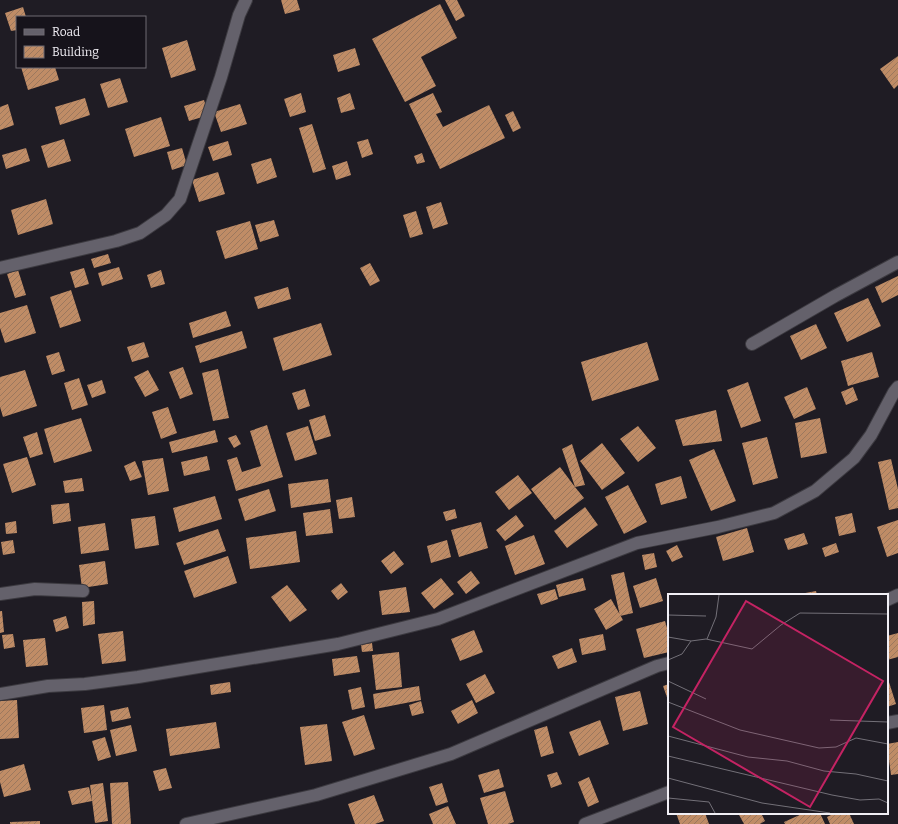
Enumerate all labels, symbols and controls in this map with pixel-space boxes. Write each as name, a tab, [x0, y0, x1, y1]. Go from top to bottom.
legend	[16, 16, 146, 68]
text: Road	[52, 25, 80, 39]
text: Building	[52, 45, 99, 59]
inset map	[668, 594, 888, 814]

